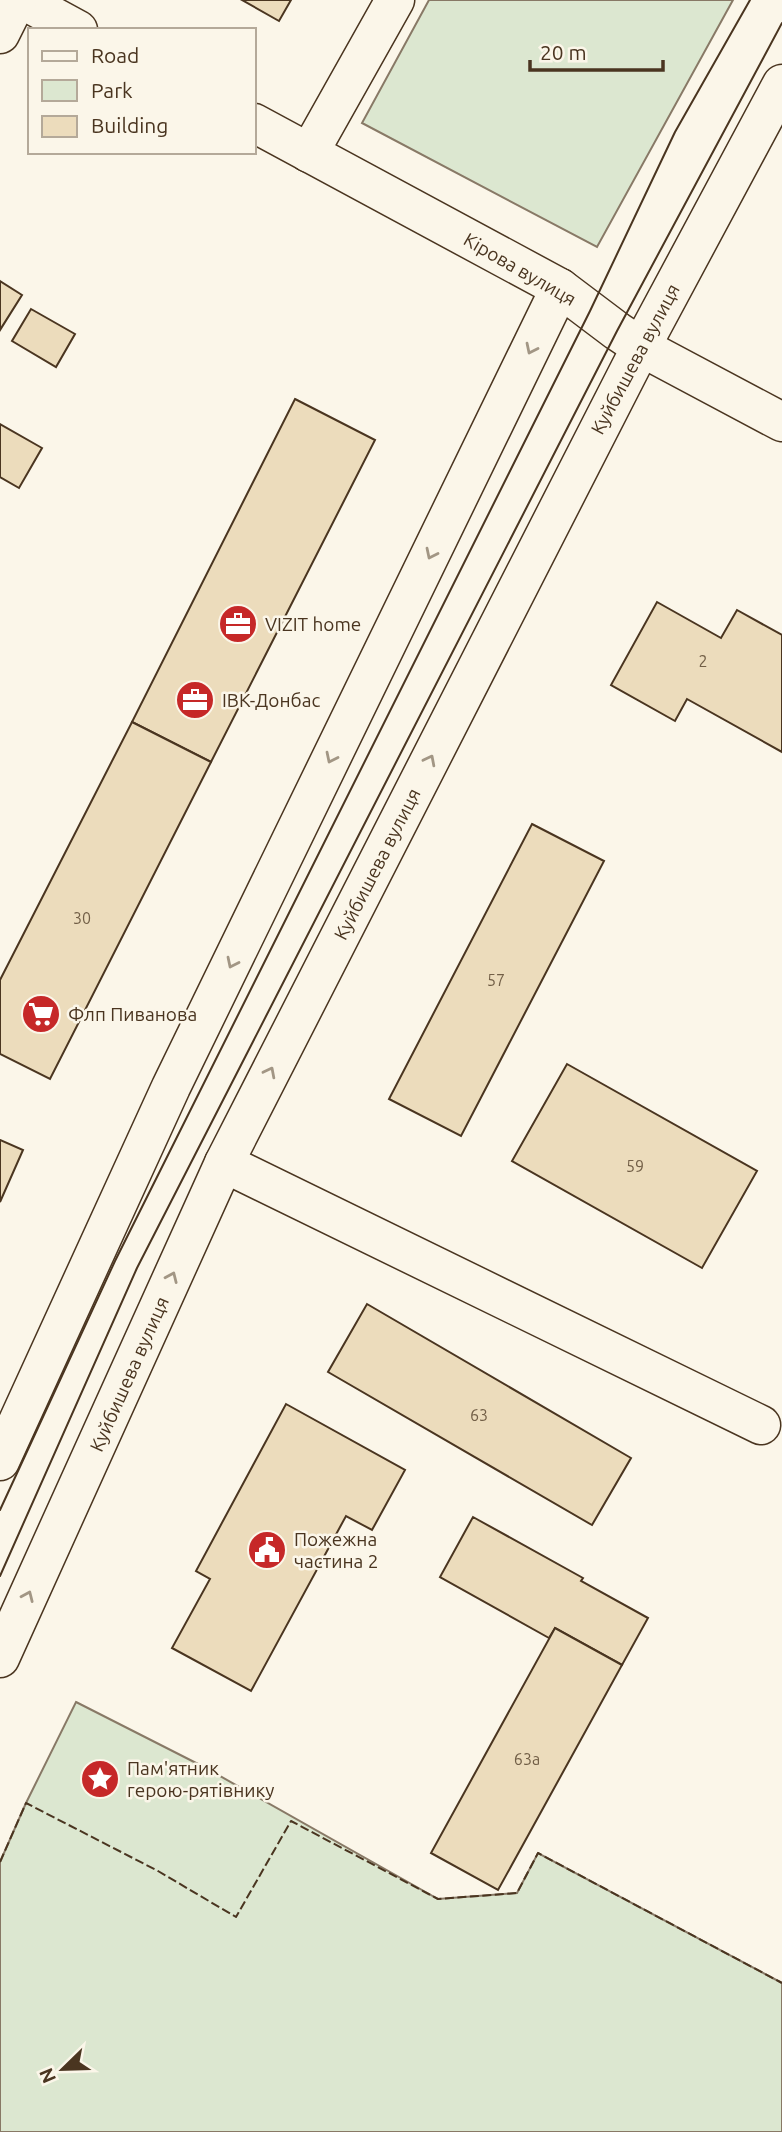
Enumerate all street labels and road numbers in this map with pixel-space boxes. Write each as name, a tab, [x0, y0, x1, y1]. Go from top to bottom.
street label: Кірова вулиця	[460, 228, 580, 310]
street label: Куйбишева вулиця	[586, 280, 684, 438]
street label: Куйбишева вулиця	[329, 785, 425, 943]
street label: Куйбишева вулиця	[85, 1293, 173, 1455]

